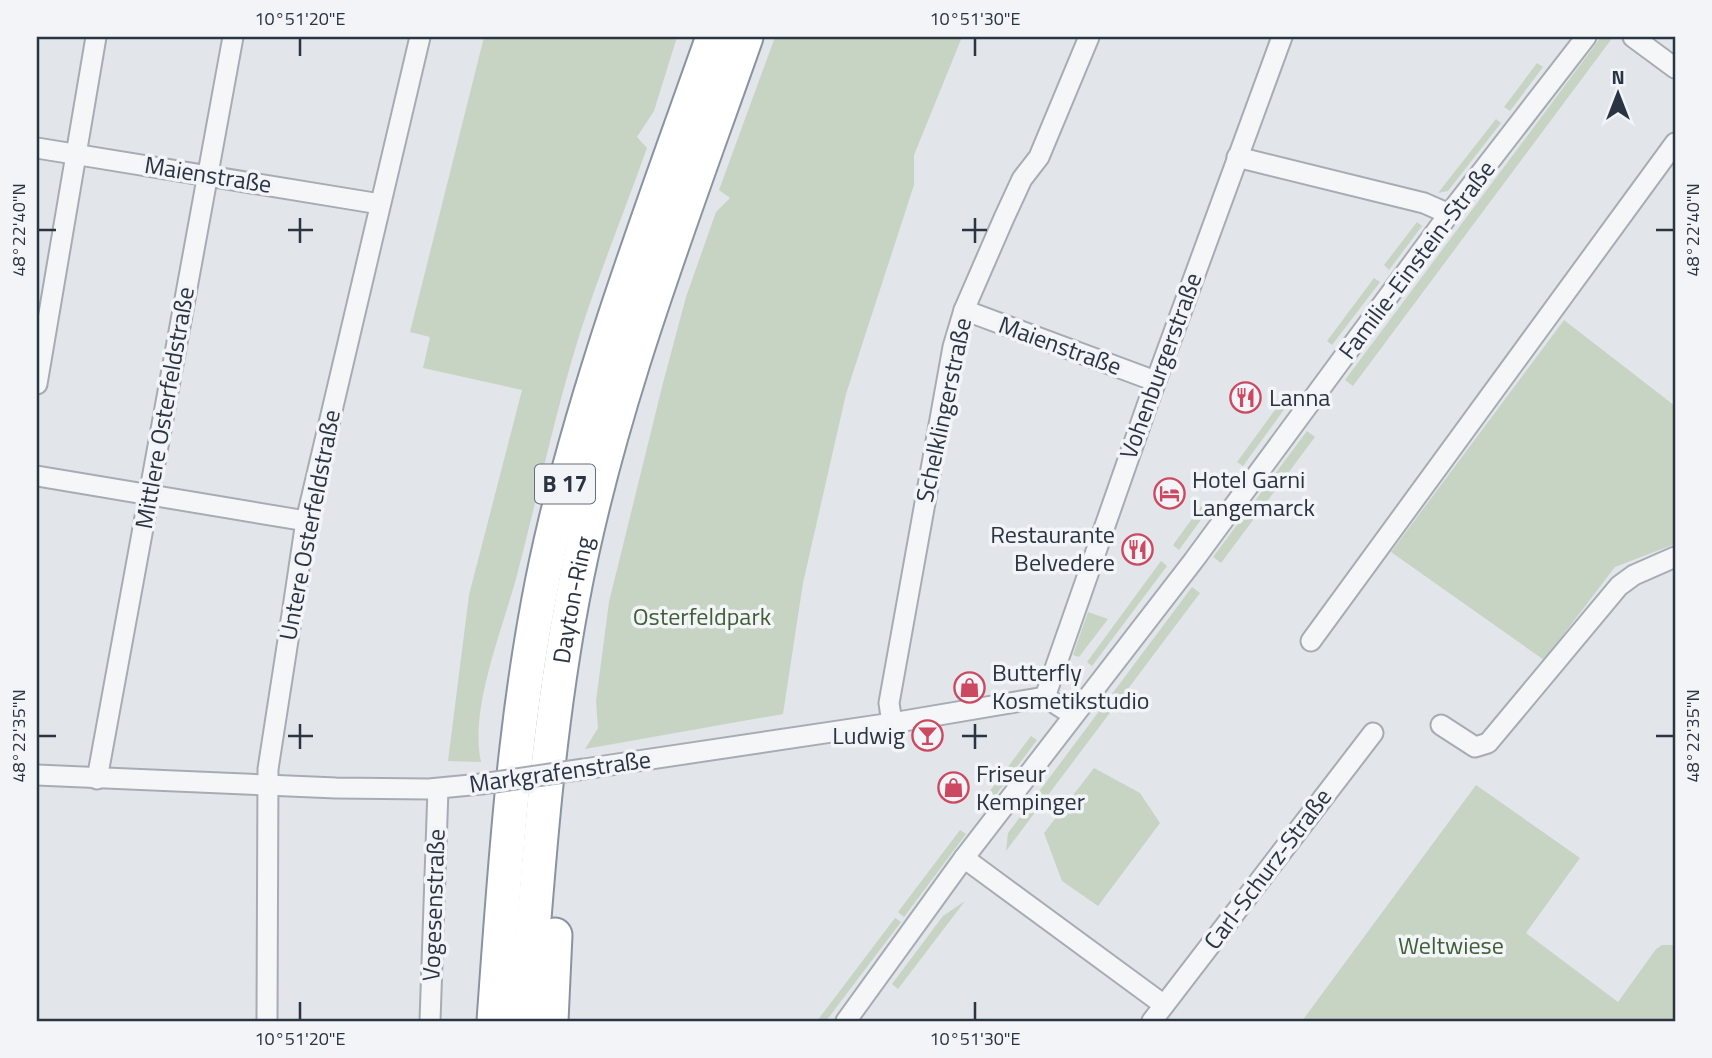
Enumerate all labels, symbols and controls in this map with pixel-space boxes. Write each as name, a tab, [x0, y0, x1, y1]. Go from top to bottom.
text: 10°51'20"E	[255, 5, 346, 32]
text: 10°51'30"E	[930, 5, 1021, 32]
north arrow	[1582, 60, 1652, 130]
text: N	[1611, 62, 1625, 91]
street label: Maienstraße	[142, 146, 274, 202]
street label: Familie-Einstein-Straße	[1329, 152, 1503, 367]
text: 48°22'40"N	[5, 183, 32, 277]
text: 48°22'40"N	[1679, 183, 1706, 277]
street label: Vohenburgerstraße	[1110, 267, 1210, 464]
street label: Mittlere Osterfeldstraße	[125, 284, 203, 532]
street label: Maienstraße	[994, 306, 1127, 384]
street label: Schelklingerstraße	[906, 314, 980, 505]
place label: Lanna	[1269, 379, 1330, 415]
restaurant icon: Lanna	[1229, 381, 1263, 415]
street label: Untere Osterfeldstraße	[269, 407, 349, 643]
place label: Hotel Garni Langemarck	[1192, 461, 1315, 525]
road number: B 17	[535, 464, 595, 504]
hotel icon: Hotel Garni Langemarck	[1152, 477, 1186, 511]
place label: Restaurante Belvedere	[990, 516, 1115, 580]
restaurant icon: Restaurante Belvedere	[1121, 532, 1155, 566]
street label: Dayton-Ring	[543, 533, 602, 666]
park label: Osterfeldpark	[633, 598, 772, 634]
place label: Butterfly Kosmetikstudio	[992, 654, 1149, 718]
shop icon: Butterfly Kosmetikstudio	[952, 670, 986, 704]
text: 48°22'35"N	[5, 689, 32, 783]
text: 48°22'35"N	[1679, 689, 1706, 783]
place label: Ludwig	[832, 717, 905, 753]
bar icon: Ludwig	[911, 719, 945, 753]
street label: Markgrafenstraße	[467, 740, 653, 802]
place label: Friseur Kempinger	[976, 755, 1085, 819]
shop icon: Friseur Kempinger	[936, 771, 970, 805]
street label: Carl-Schurz-Straße	[1195, 780, 1340, 957]
street label: Vogesenstraße	[412, 828, 454, 982]
park label: Weltwiese	[1398, 927, 1504, 963]
text: 10°51'20"E	[255, 1025, 346, 1052]
text: 10°51'30"E	[930, 1025, 1021, 1052]

